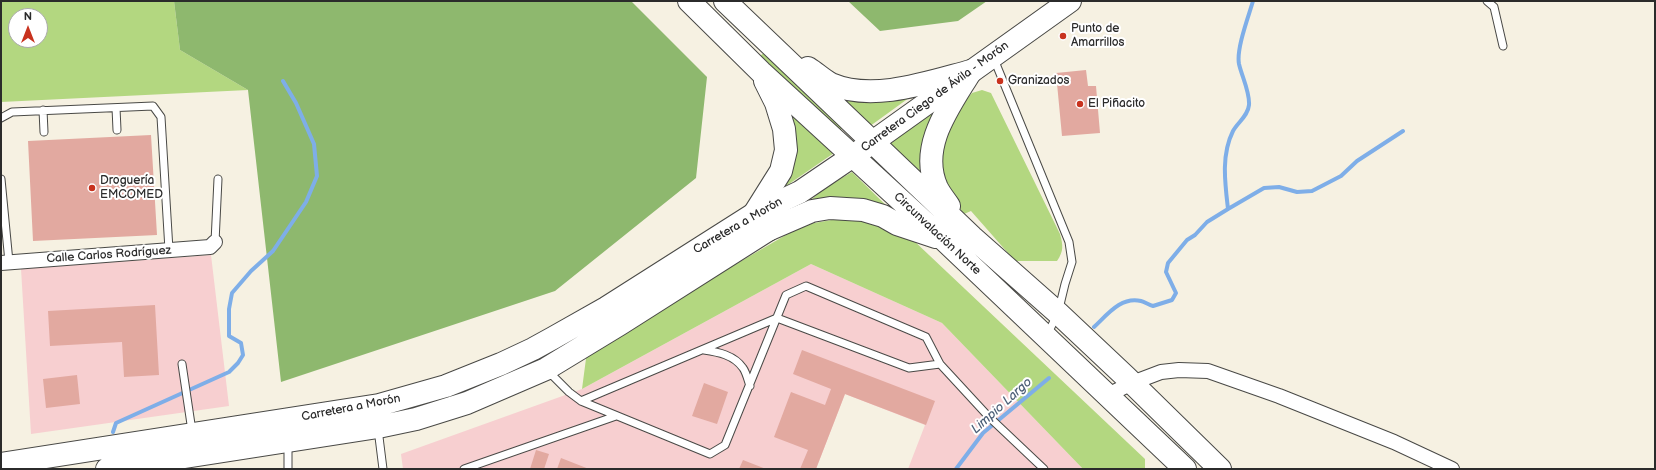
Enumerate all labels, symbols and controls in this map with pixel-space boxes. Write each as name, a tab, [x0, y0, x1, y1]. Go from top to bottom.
north arrow	[8, 8, 48, 48]
text: N	[24, 10, 32, 23]
place label: Punto de Amarrillos	[1071, 22, 1125, 50]
marker: Punto de Amarrillos	[1058, 31, 1068, 41]
street label: Carretera Ciego de Ávila - Morón	[858, 39, 1012, 155]
place label: Granizados	[1008, 74, 1069, 88]
marker: Granizados	[995, 76, 1005, 86]
place label: El Piñacito	[1088, 97, 1145, 111]
marker: El Piñacito	[1075, 99, 1085, 109]
place label: Droguería EMCOMED	[100, 174, 163, 202]
marker: Droguería EMCOMED	[87, 183, 97, 193]
street label: Circunvalación Norte	[890, 190, 984, 278]
street label: Carretera a Morón	[691, 195, 785, 257]
street label: Calle Carlos Rodríguez	[46, 243, 172, 267]
water label: Limpio Largo	[968, 375, 1036, 437]
street label: Carretera a Morón	[300, 391, 402, 425]

